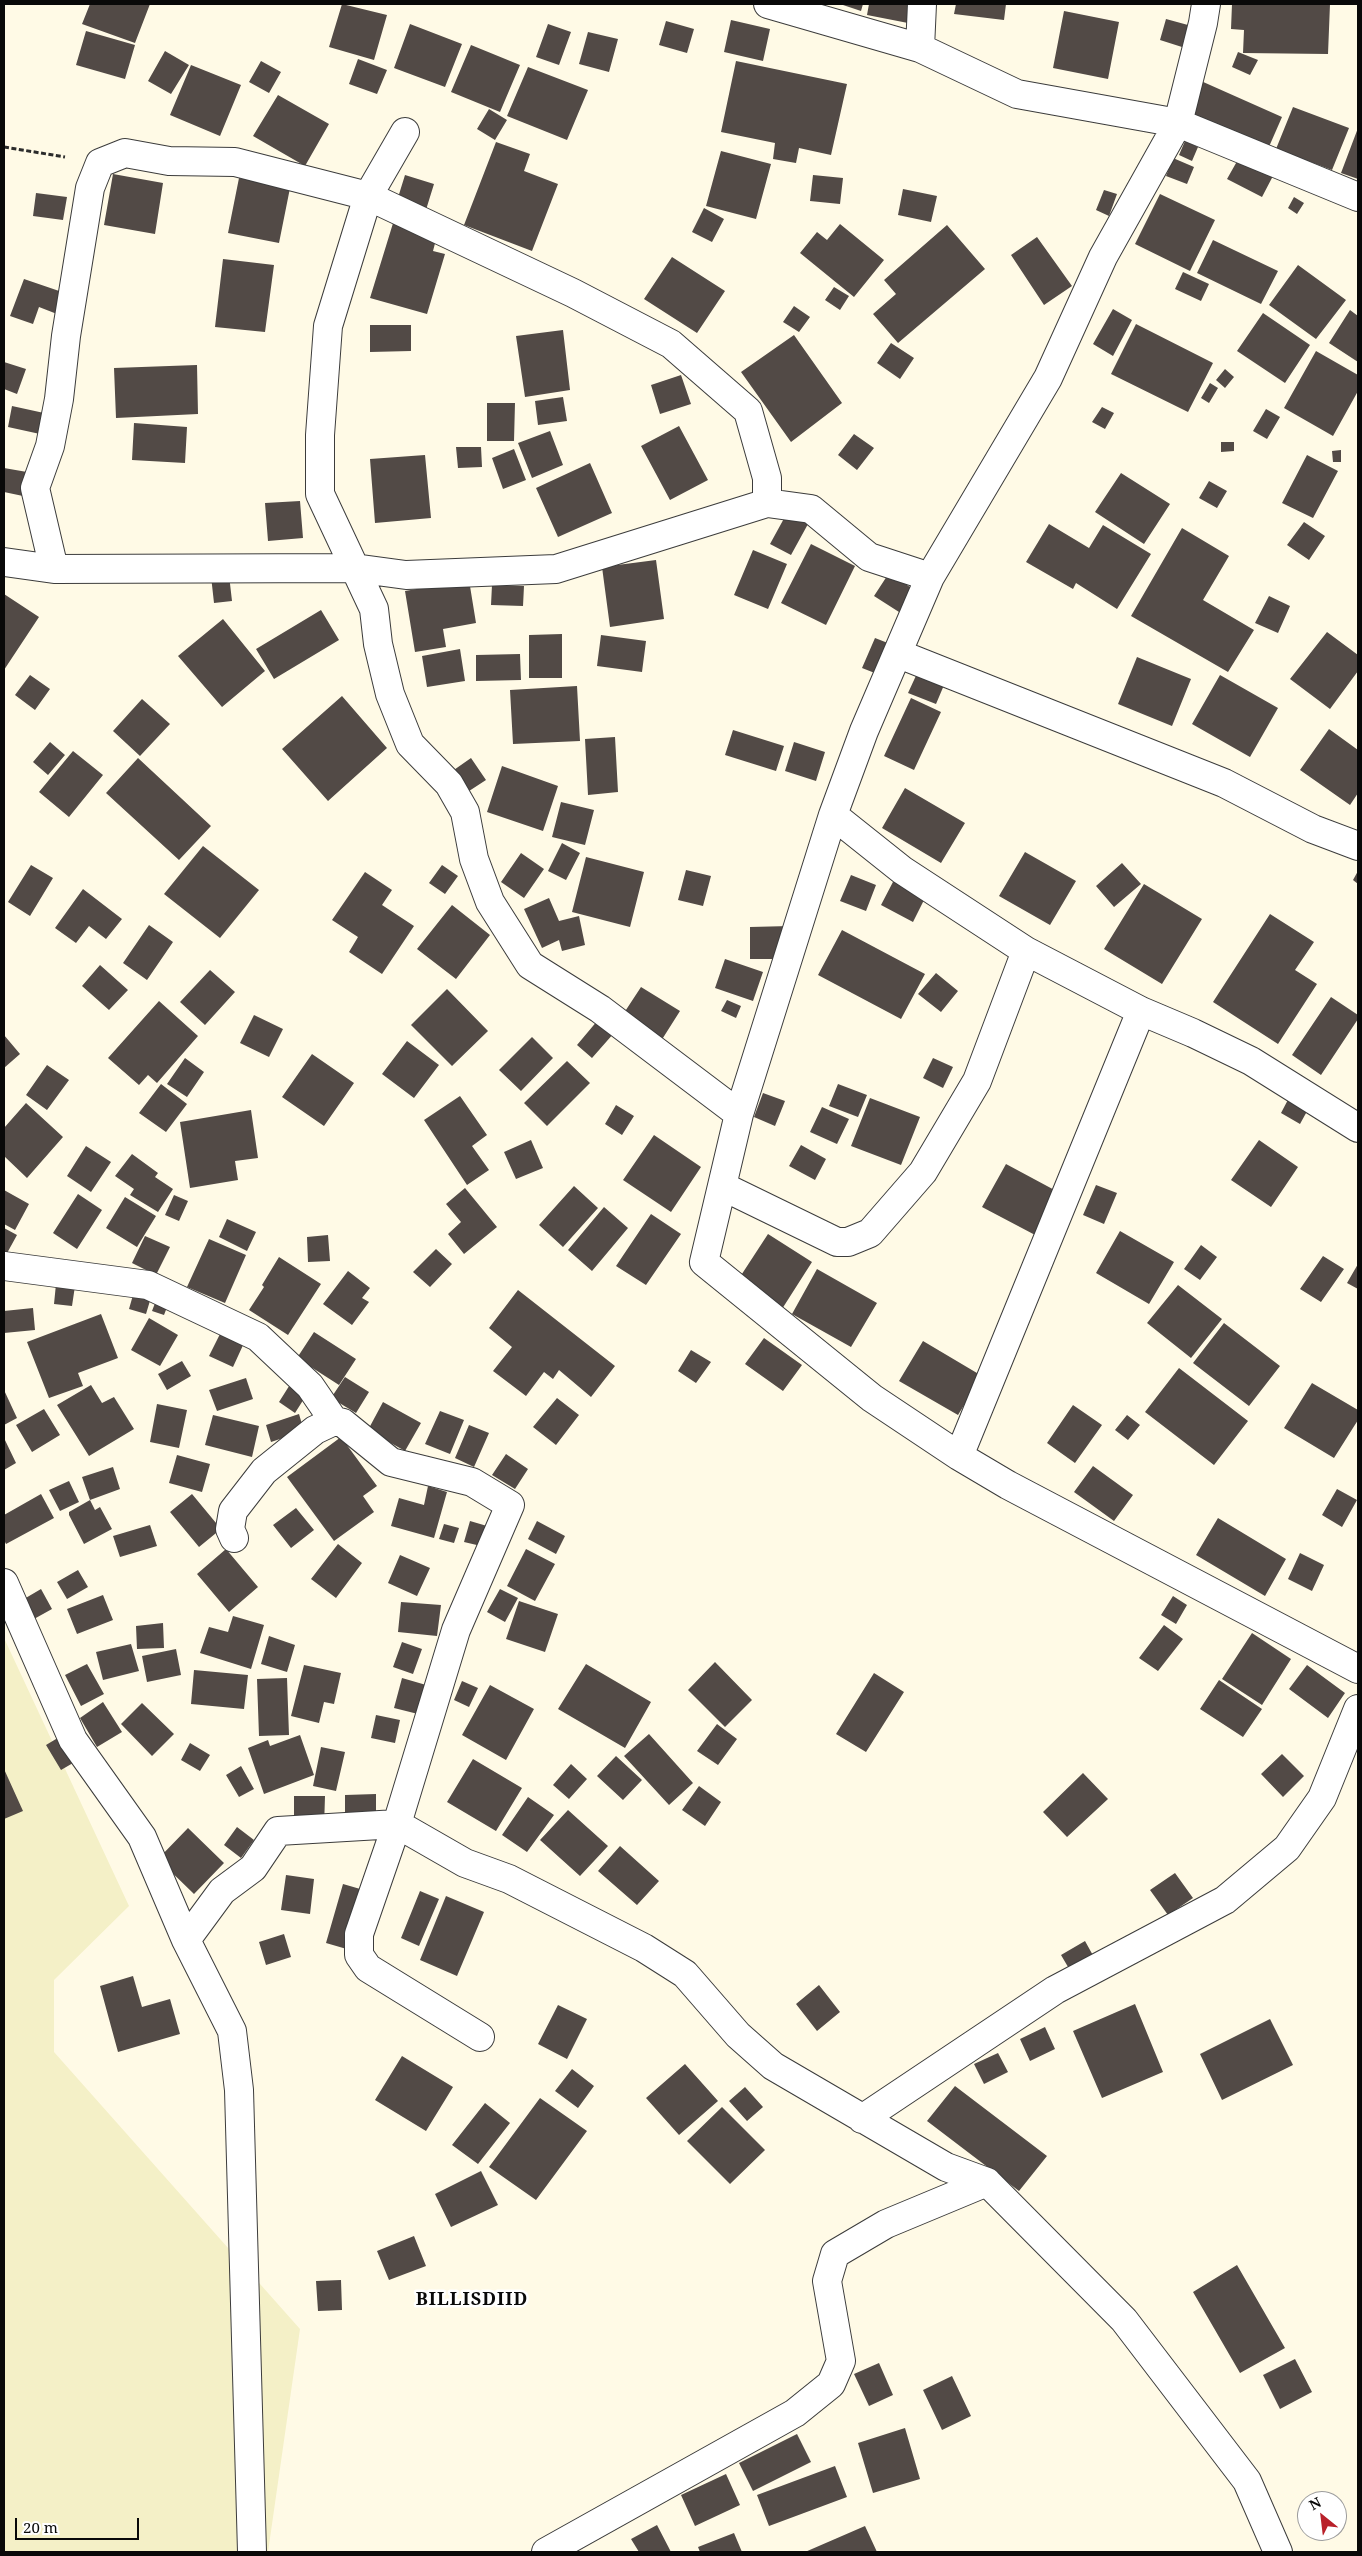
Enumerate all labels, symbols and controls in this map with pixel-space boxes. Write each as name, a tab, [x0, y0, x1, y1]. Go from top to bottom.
district label: BILLISDIID	[414, 2289, 530, 2311]
north arrow	[1297, 2491, 1347, 2541]
text: N	[1306, 2492, 1324, 2514]
scale bar	[18, 2508, 141, 2540]
text: 20 m	[23, 2517, 58, 2537]

